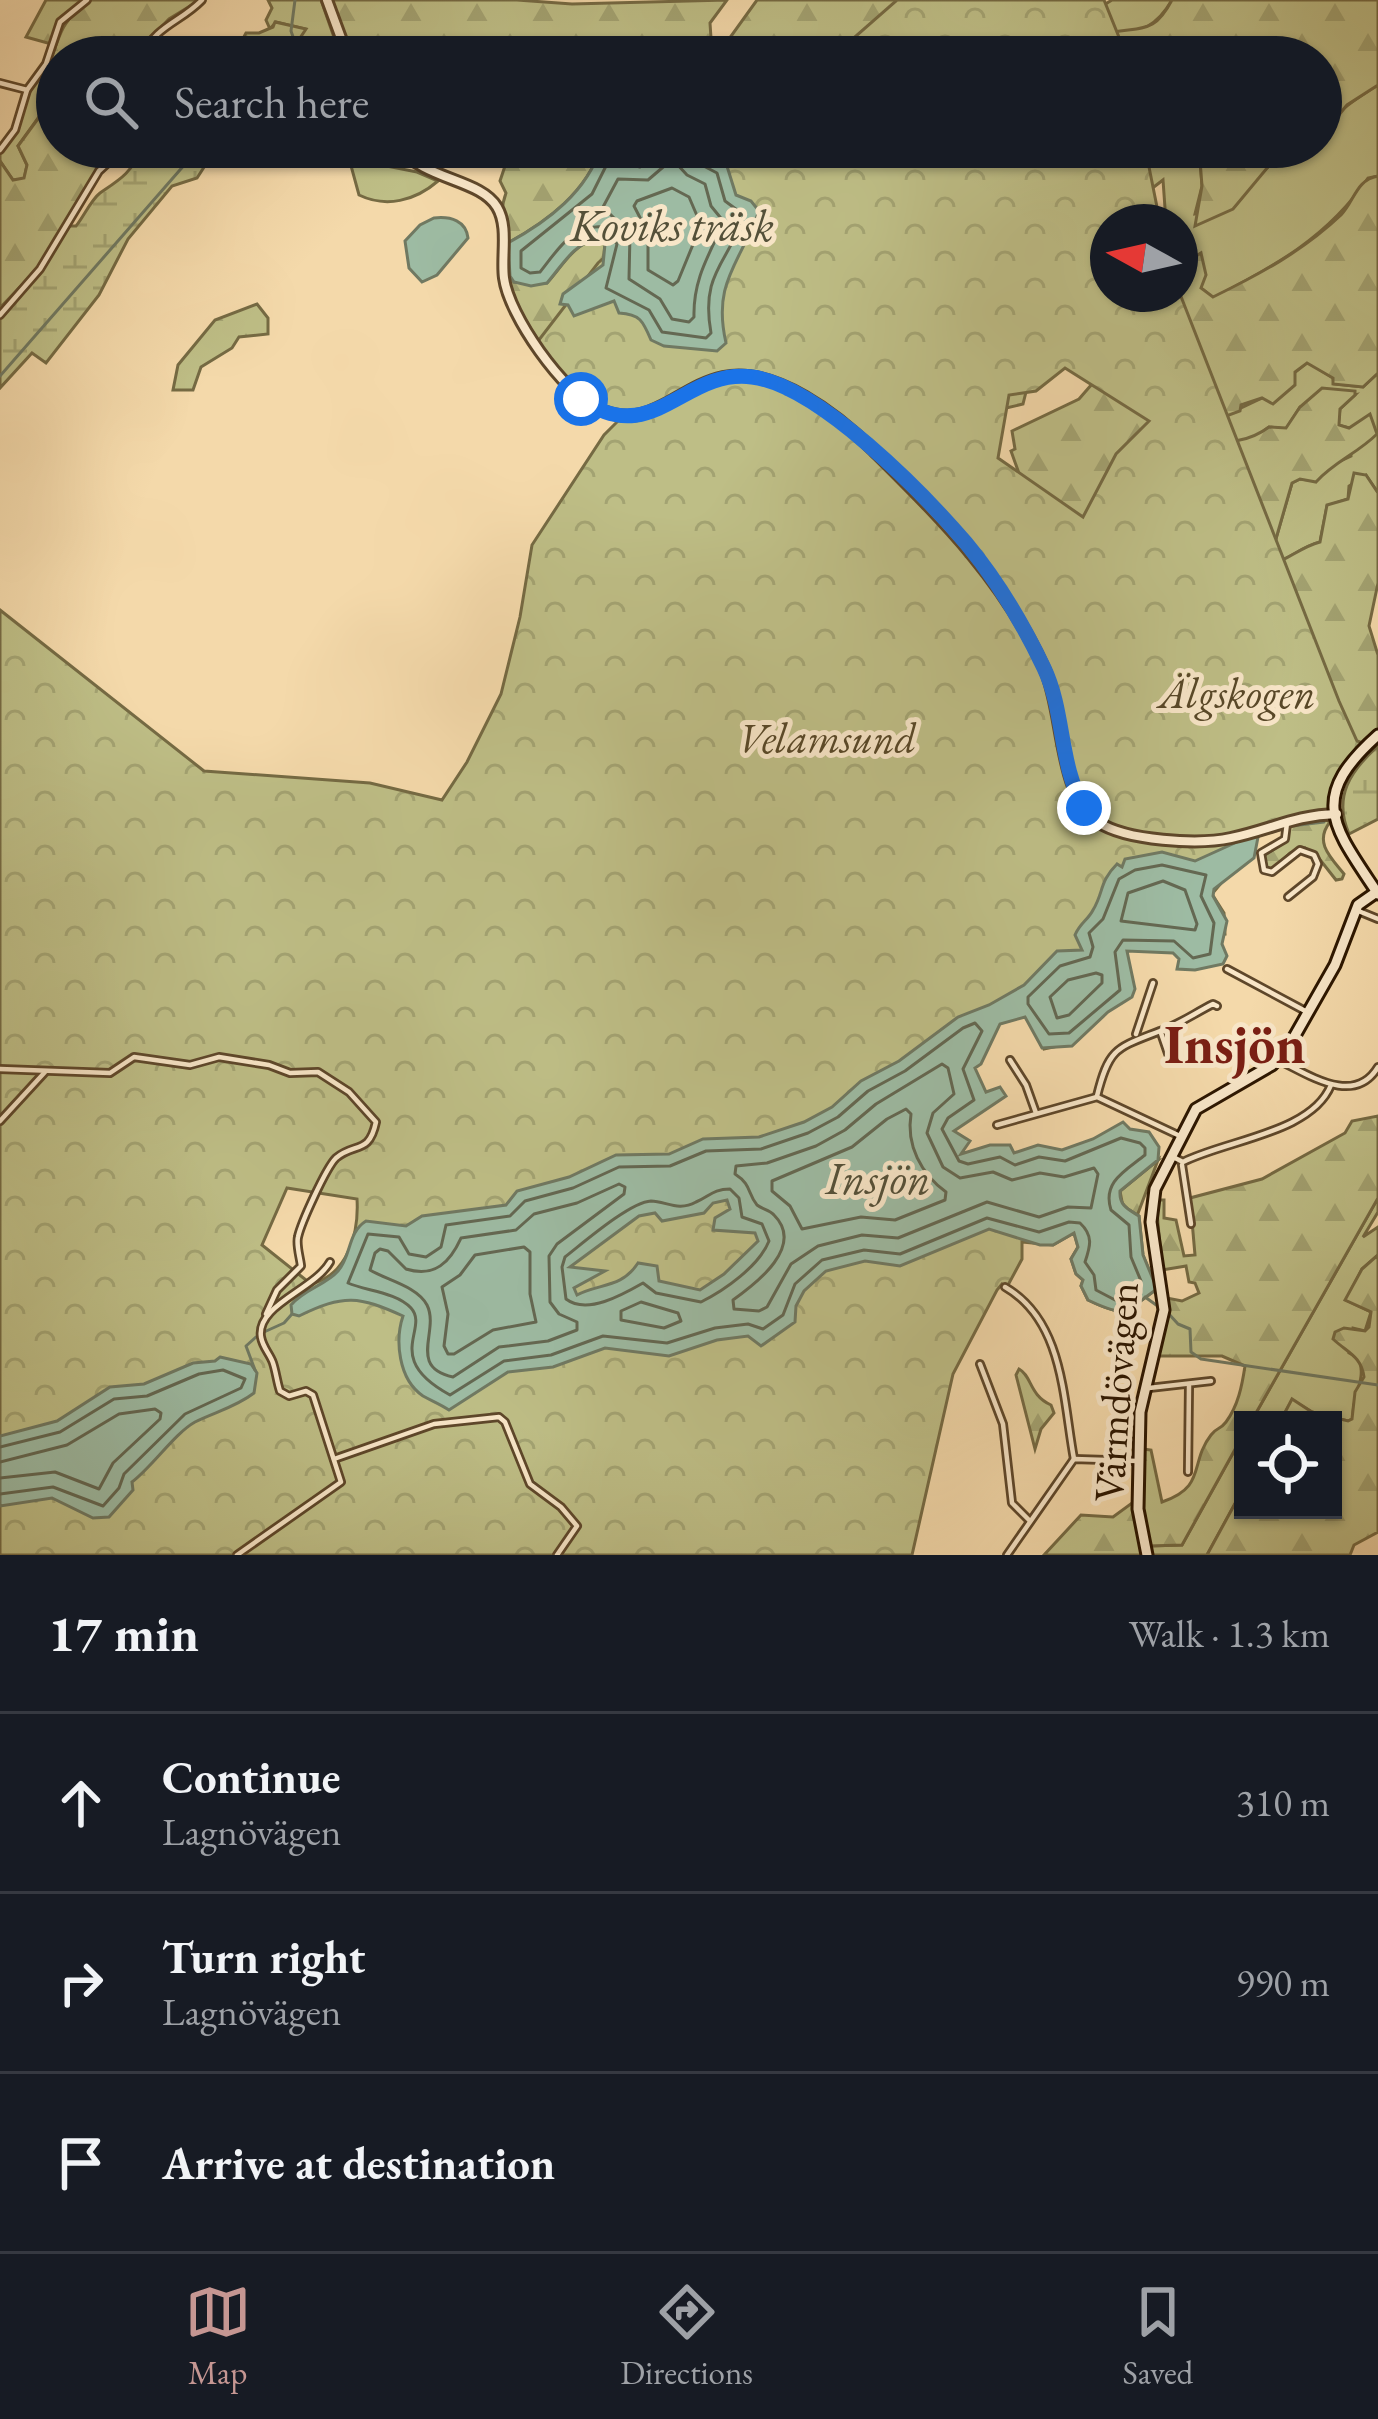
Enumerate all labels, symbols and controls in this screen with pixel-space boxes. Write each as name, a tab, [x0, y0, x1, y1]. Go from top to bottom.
search box	[36, 36, 1342, 168]
icon: search	[78, 69, 144, 135]
text: Search here	[174, 73, 369, 131]
water label: Koviks träsk	[569, 196, 774, 254]
north arrow	[1090, 204, 1198, 312]
route start	[554, 372, 608, 426]
park label: Älgskogen	[1156, 666, 1316, 721]
park label: Velamsund	[738, 711, 917, 766]
route end	[1057, 781, 1111, 835]
district label: Insjön	[1164, 1009, 1306, 1079]
water label: Insjön	[825, 1149, 930, 1207]
street label: Värmdövägen	[1081, 1280, 1151, 1504]
map controls	[1234, 1411, 1342, 1519]
button: locate	[1234, 1411, 1342, 1519]
text: 17 min	[48, 1600, 199, 1666]
text: Walk · 1.3 km	[1129, 1608, 1330, 1659]
text: Continue	[162, 1748, 340, 1806]
icon: ahead	[48, 1770, 114, 1836]
text: 310 m	[1236, 1777, 1330, 1828]
text: Lagnövägen	[162, 1806, 341, 1857]
text: Turn right	[162, 1928, 365, 1986]
icon: right	[48, 1950, 114, 2016]
text: 990 m	[1236, 1957, 1330, 2008]
text: Lagnövägen	[162, 1986, 341, 2037]
icon: arrive	[48, 2130, 114, 2196]
text: Arrive at destination	[162, 2134, 555, 2192]
tab: Map	[185, 2279, 251, 2394]
tab: Directions	[620, 2279, 753, 2394]
tab: Saved	[1123, 2279, 1193, 2394]

